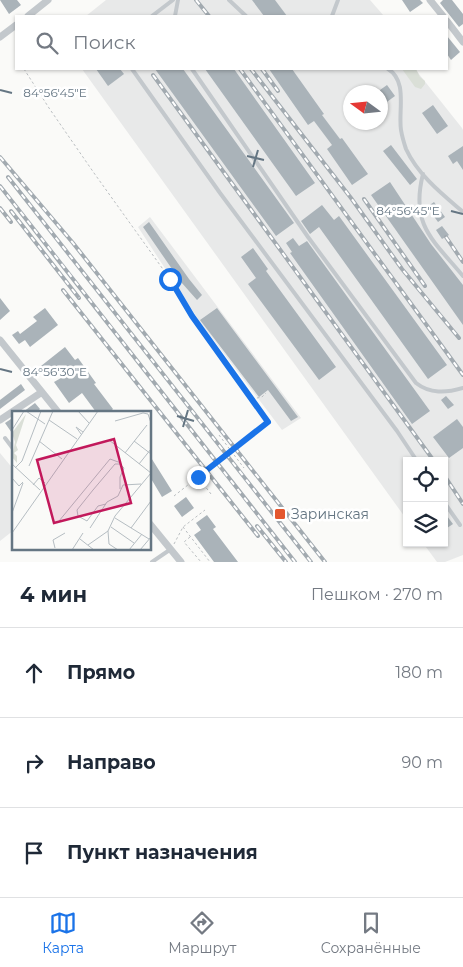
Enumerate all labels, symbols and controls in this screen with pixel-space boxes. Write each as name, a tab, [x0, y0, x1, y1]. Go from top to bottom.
search box	[15, 15, 448, 70]
icon: search	[33, 29, 61, 57]
text: Поиск	[73, 31, 136, 54]
text: 84°56'45"E	[23, 85, 87, 100]
north arrow	[343, 85, 388, 130]
text: 84°56'45"E	[376, 203, 440, 218]
route start	[159, 268, 182, 291]
text: 84°56'30"E	[23, 364, 87, 379]
inset map	[12, 411, 151, 550]
map controls	[403, 457, 448, 547]
button: locate	[403, 457, 448, 502]
route end	[187, 466, 210, 489]
button: layers	[403, 502, 448, 547]
place label: Заринская	[291, 505, 369, 523]
marker: Заринская	[273, 507, 287, 521]
text: 4 мин	[20, 582, 87, 607]
text: Пешком · 270 m	[311, 585, 443, 604]
icon: ahead	[20, 659, 48, 687]
text: Прямо	[67, 661, 135, 684]
text: 180 m	[395, 663, 443, 682]
icon: right	[20, 749, 48, 777]
text: Направо	[67, 751, 156, 774]
text: 90 m	[401, 753, 443, 772]
icon: arrive	[20, 839, 48, 867]
text: Пункт назначения	[67, 841, 258, 864]
tab: Карта	[42, 909, 84, 957]
tab: Маршрут	[168, 909, 236, 957]
tab: Сохранённые	[321, 909, 421, 957]

